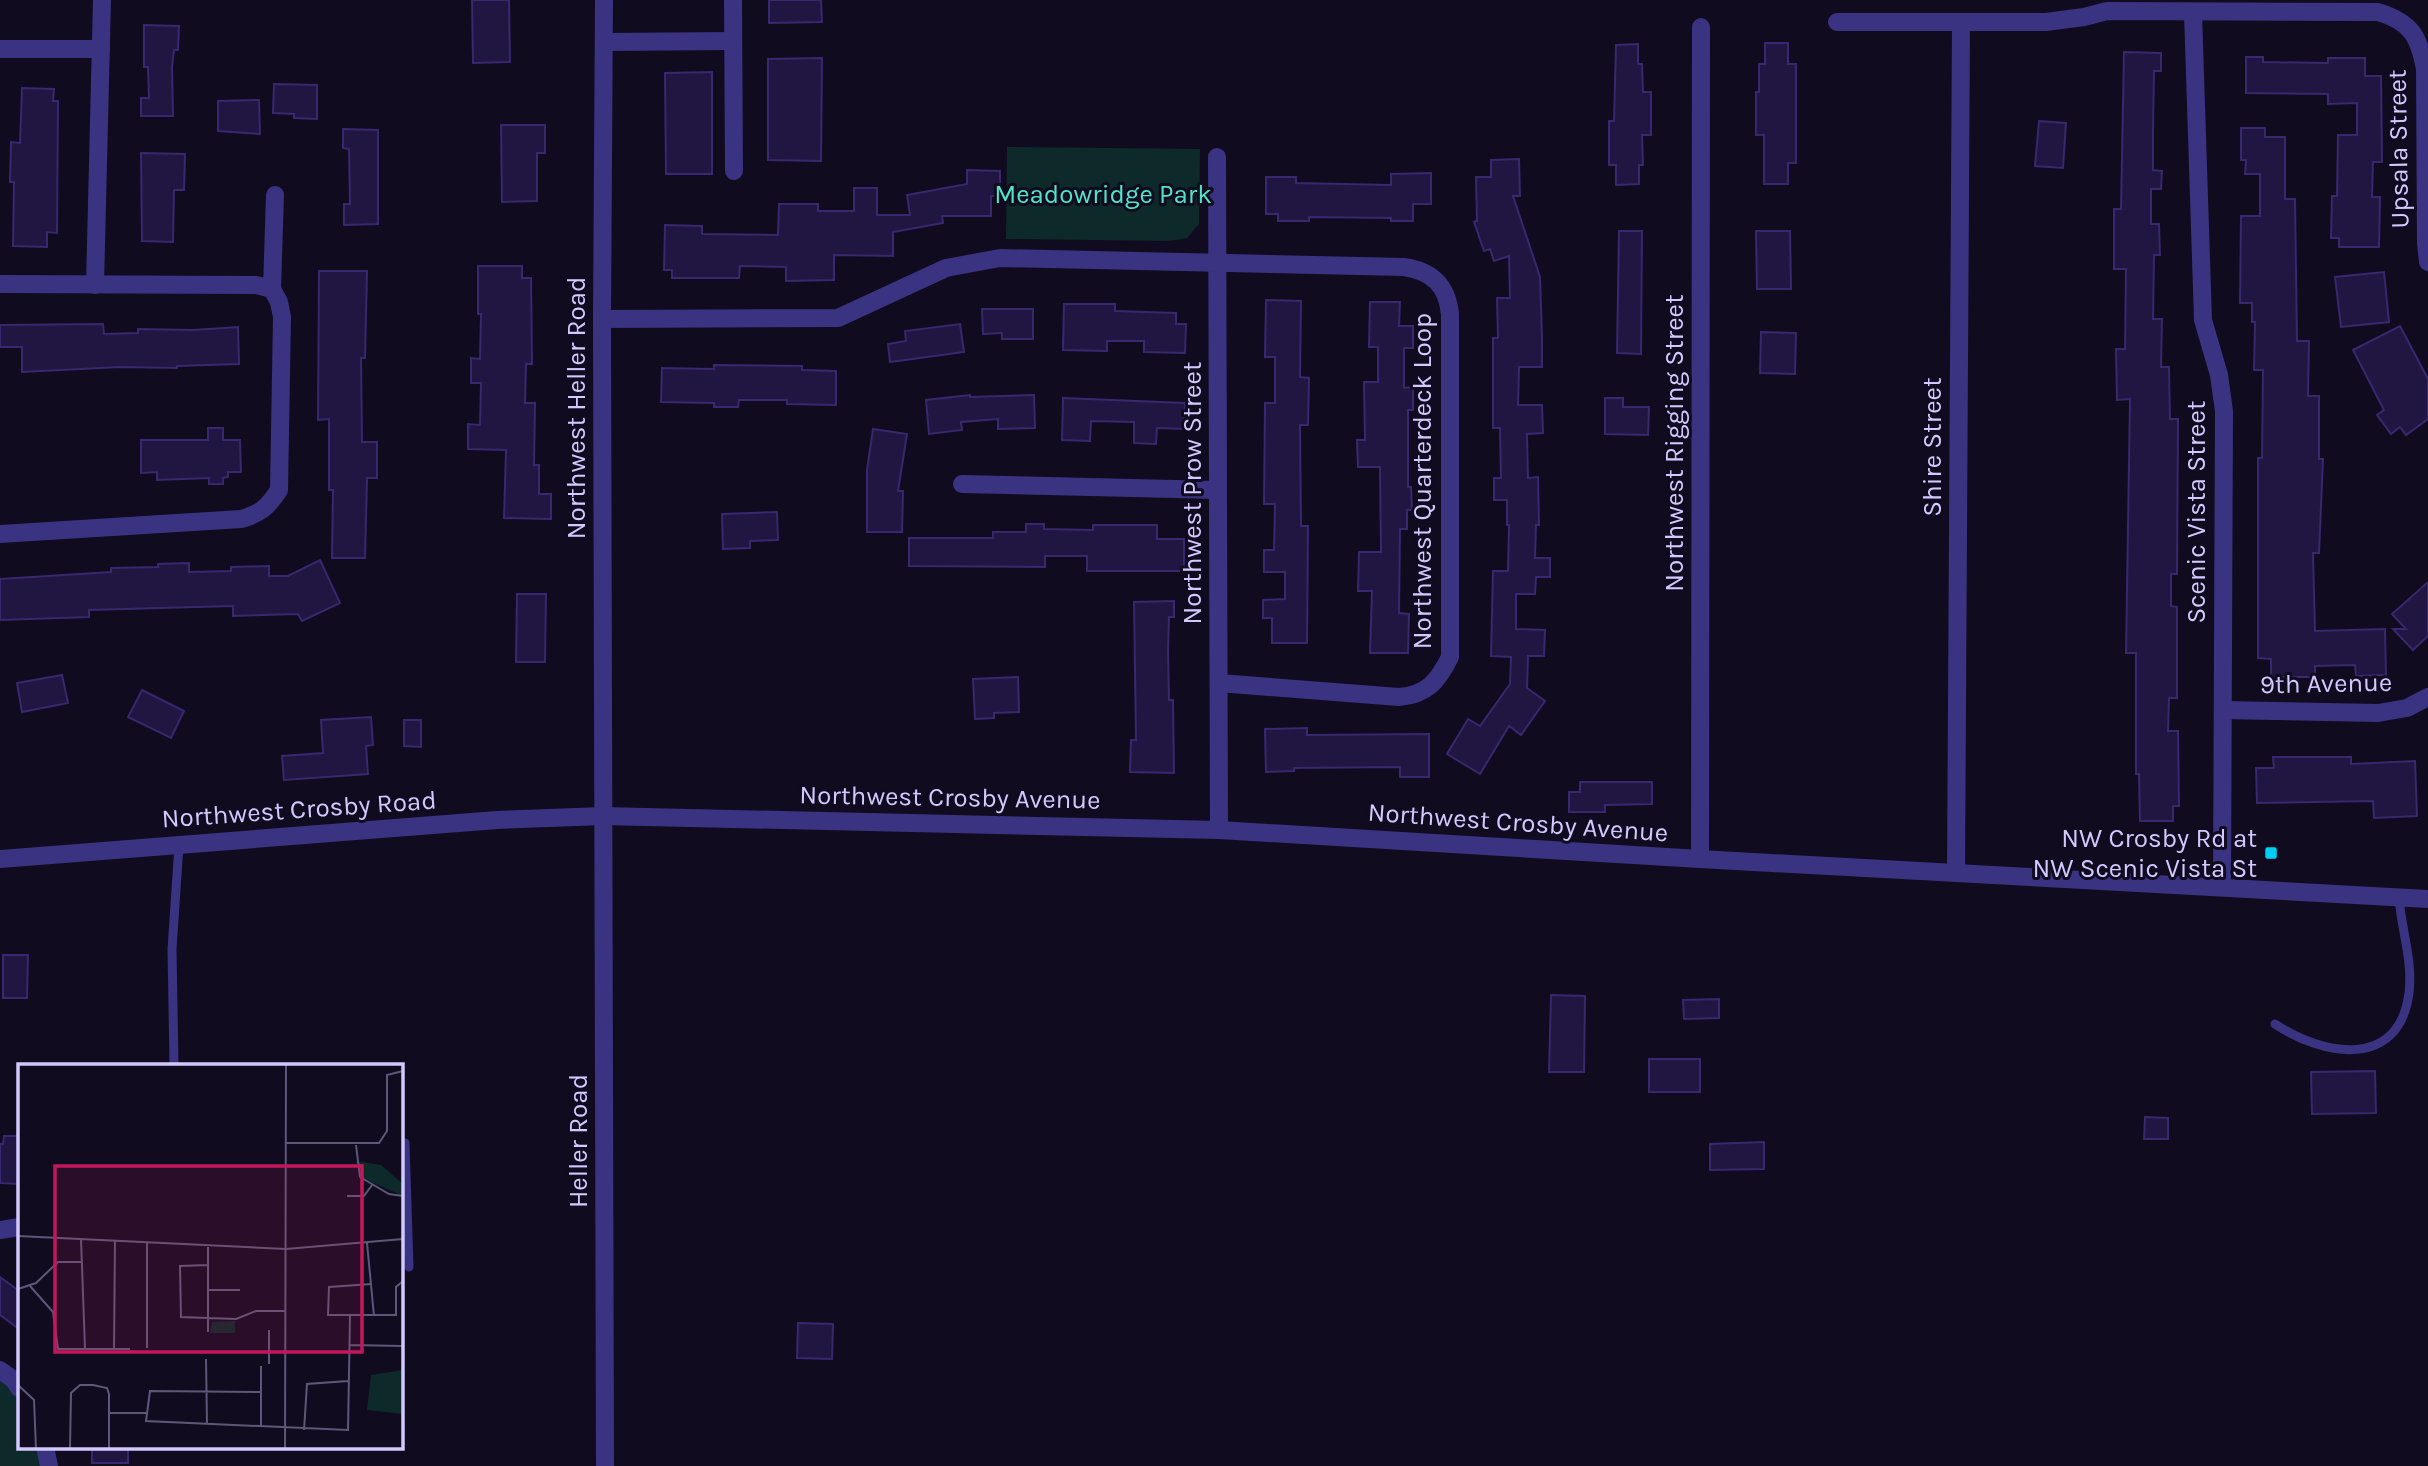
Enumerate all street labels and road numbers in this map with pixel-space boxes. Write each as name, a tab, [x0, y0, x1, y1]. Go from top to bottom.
street label: Upsala Street	[2382, 69, 2415, 229]
street label: Northwest Heller Road	[561, 277, 592, 539]
street label: Northwest Rigging Street	[1659, 294, 1690, 592]
street label: Northwest Quarterdeck Loop	[1407, 313, 1438, 649]
street label: Northwest Prow Street	[1177, 361, 1208, 625]
street label: Shire Street	[1917, 377, 1948, 517]
street label: Scenic Vista Street	[2181, 400, 2212, 624]
street label: 9th Avenue	[2260, 667, 2392, 700]
street label: Northwest Crosby Avenue	[799, 779, 1101, 816]
street label: Northwest Crosby Road	[161, 784, 437, 835]
street label: Northwest Crosby Avenue	[1367, 797, 1669, 848]
street label: Heller Road	[563, 1074, 594, 1208]

